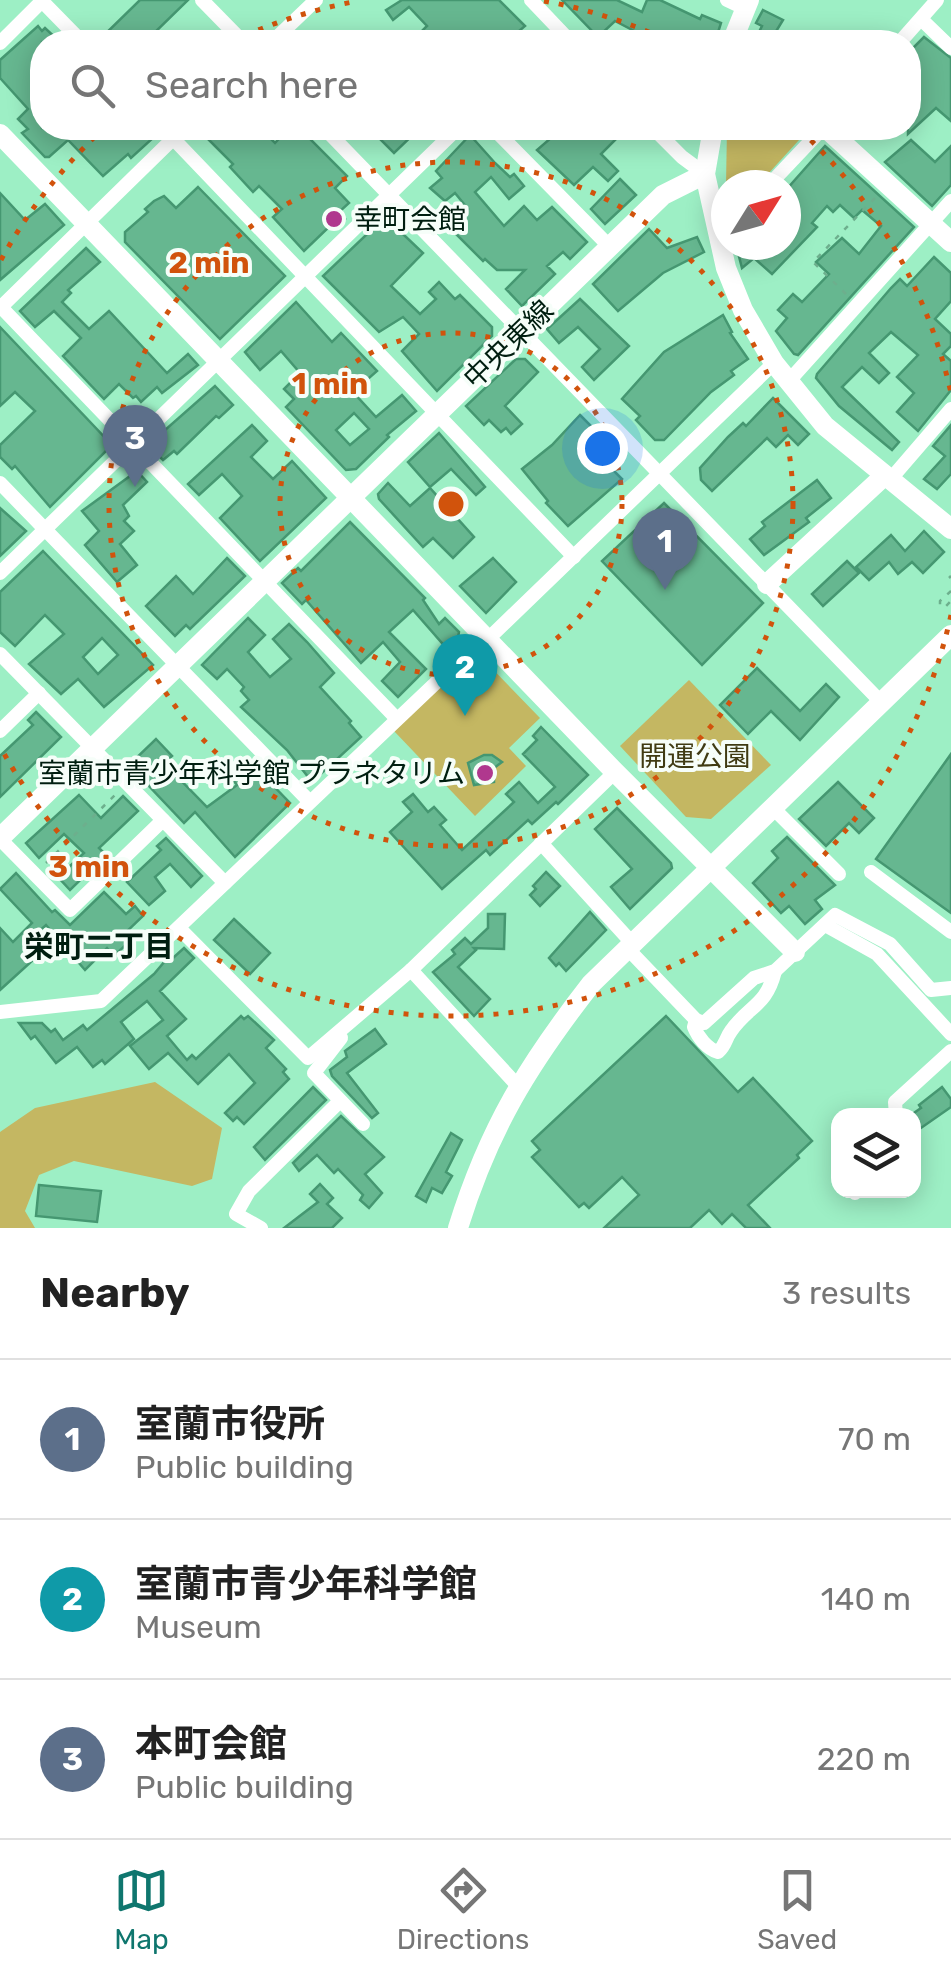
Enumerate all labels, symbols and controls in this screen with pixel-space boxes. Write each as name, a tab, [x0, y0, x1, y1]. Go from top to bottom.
search box	[30, 30, 921, 140]
icon: search	[65, 58, 120, 113]
text: Search here	[145, 62, 358, 108]
north arrow	[711, 170, 801, 260]
place label: 幸町会館	[354, 203, 466, 236]
marker: 幸町会館	[323, 208, 345, 230]
text: 2 min	[168, 245, 250, 281]
street label: 中央東線	[457, 294, 560, 395]
text: 1 min	[292, 366, 368, 402]
pin: 3	[102, 404, 168, 487]
your location	[577, 423, 628, 474]
centre of rings	[433, 486, 469, 522]
pin: 1	[632, 508, 698, 590]
pin: 2	[432, 634, 498, 716]
park label: 開運公園	[639, 740, 751, 773]
place label: 室蘭市青少年科学館 プラネタリム	[38, 757, 465, 790]
marker: 室蘭市青少年科学館 プラネタリム	[474, 762, 496, 784]
text: 3 min	[48, 849, 130, 885]
district label: 栄町二丁目	[24, 929, 174, 965]
map controls	[831, 1108, 921, 1198]
button: layers	[831, 1108, 921, 1198]
text: Nearby	[40, 1268, 190, 1318]
text: 3 results	[782, 1274, 911, 1312]
text: 室蘭市役所	[135, 1401, 325, 1447]
text: 1	[65, 1420, 80, 1458]
text: 70 m	[838, 1420, 911, 1458]
text: Public building	[135, 1448, 354, 1486]
text: 室蘭市青少年科学館	[135, 1561, 477, 1607]
text: 2	[62, 1580, 83, 1618]
text: 140 m	[821, 1580, 911, 1618]
text: Museum	[135, 1608, 262, 1646]
text: 本町会館	[135, 1721, 287, 1767]
text: 3	[62, 1740, 83, 1778]
text: 220 m	[817, 1740, 911, 1778]
text: Public building	[135, 1768, 354, 1806]
tab: Map	[114, 1863, 169, 1956]
tab: Directions	[397, 1863, 529, 1956]
tab: Saved	[757, 1863, 837, 1956]

